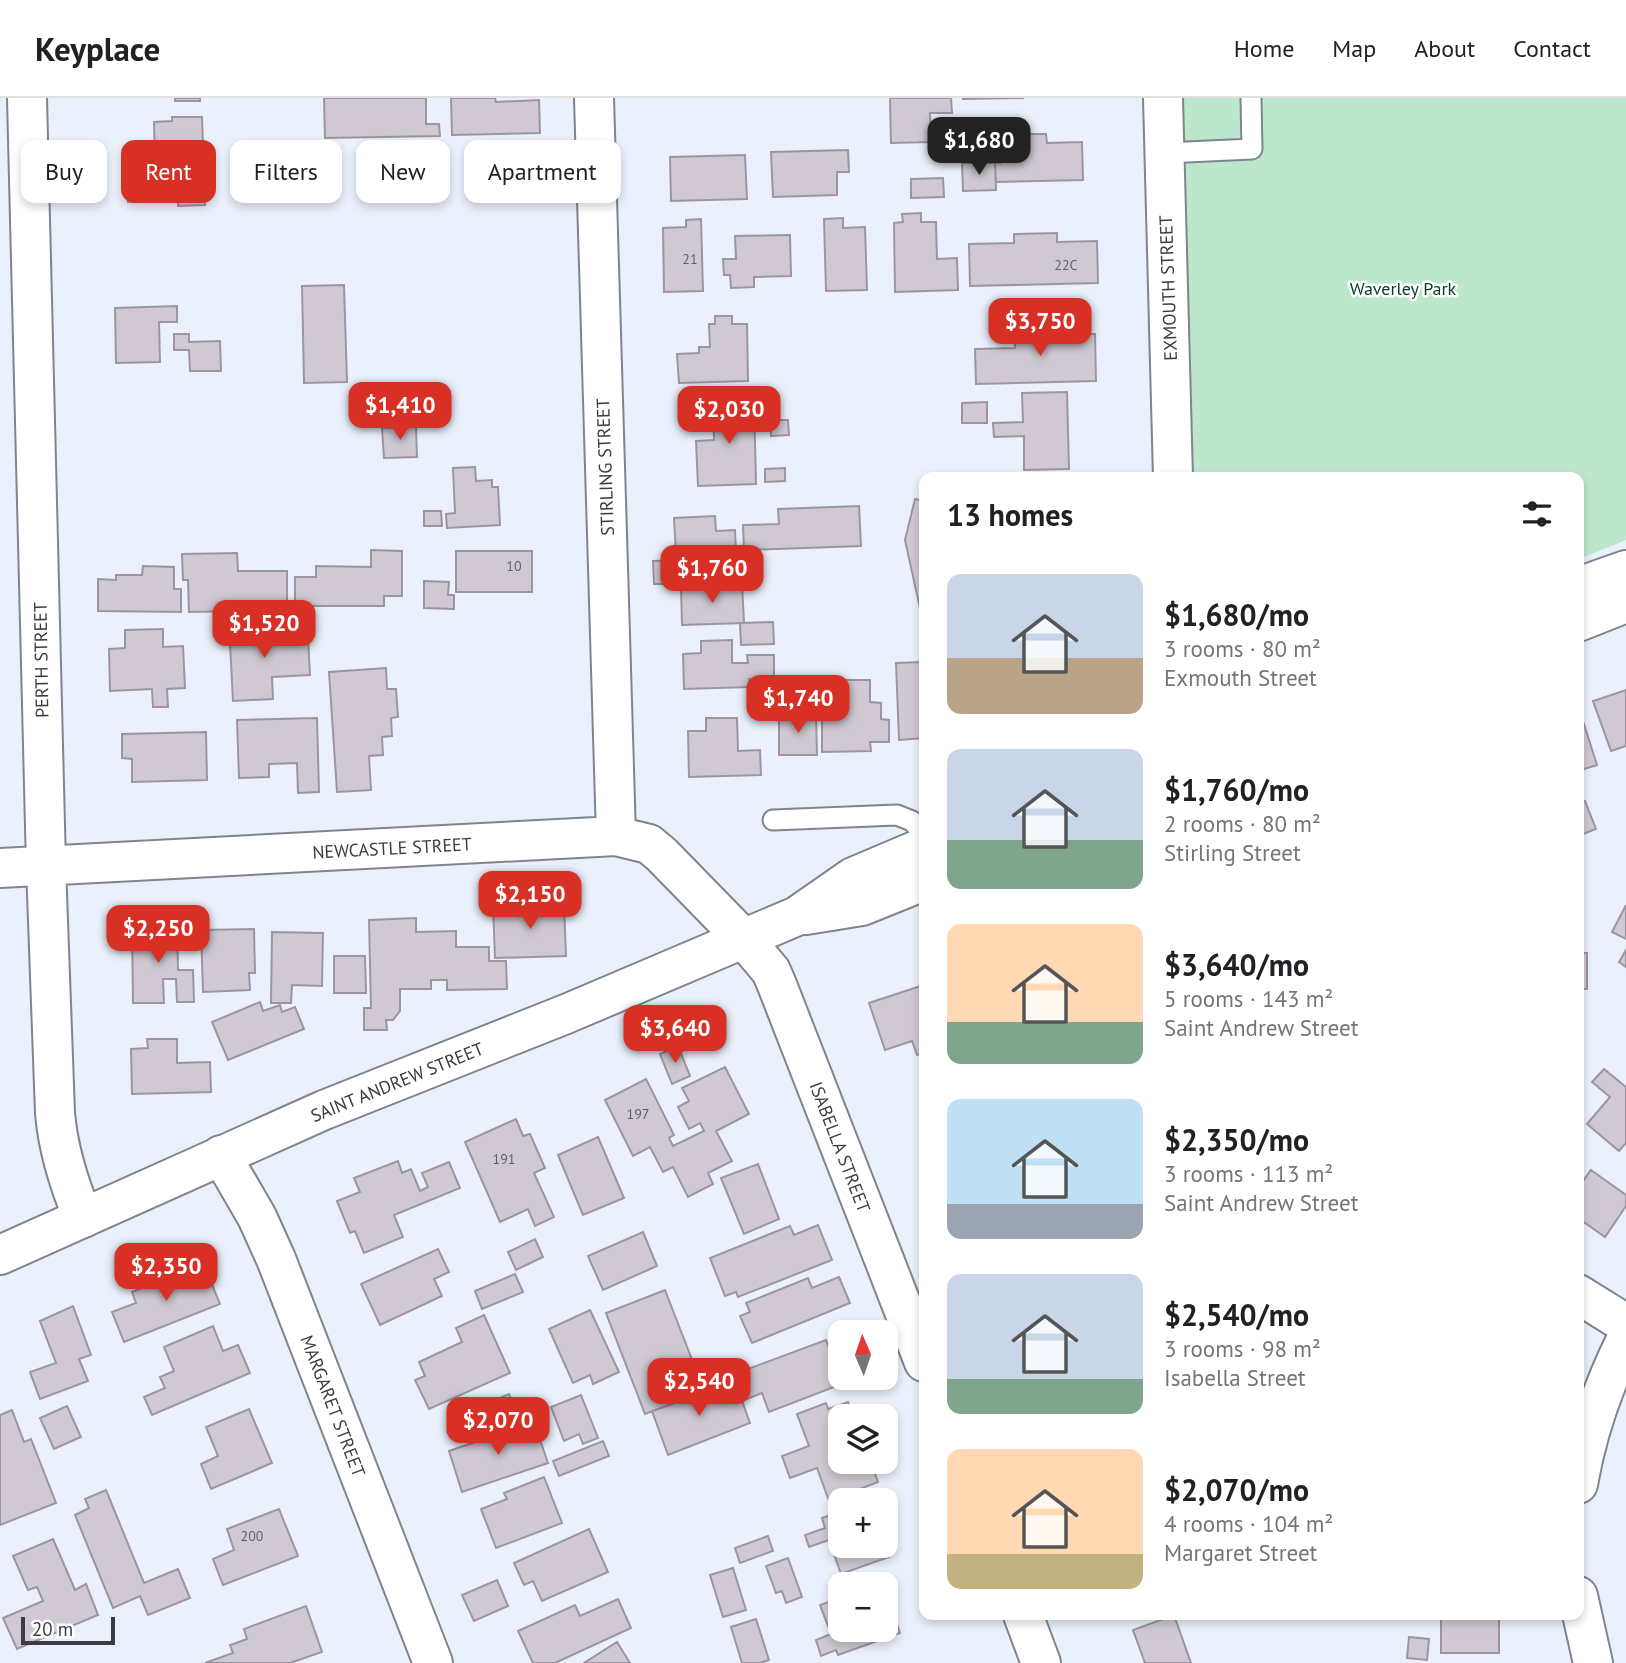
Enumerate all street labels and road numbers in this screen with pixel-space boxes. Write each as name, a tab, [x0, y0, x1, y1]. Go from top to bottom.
street label: EXMOUTH STREET	[1154, 215, 1182, 361]
street label: STIRLING STREET	[591, 398, 619, 536]
street label: PERTH STREET	[28, 602, 54, 718]
street label: NEWCASTLE STREET	[312, 832, 472, 864]
street label: SAINT ANDREW STREET	[307, 1037, 487, 1127]
street label: ISABELLA STREET	[804, 1078, 876, 1216]
street label: MARGARET STREET	[295, 1332, 371, 1480]

